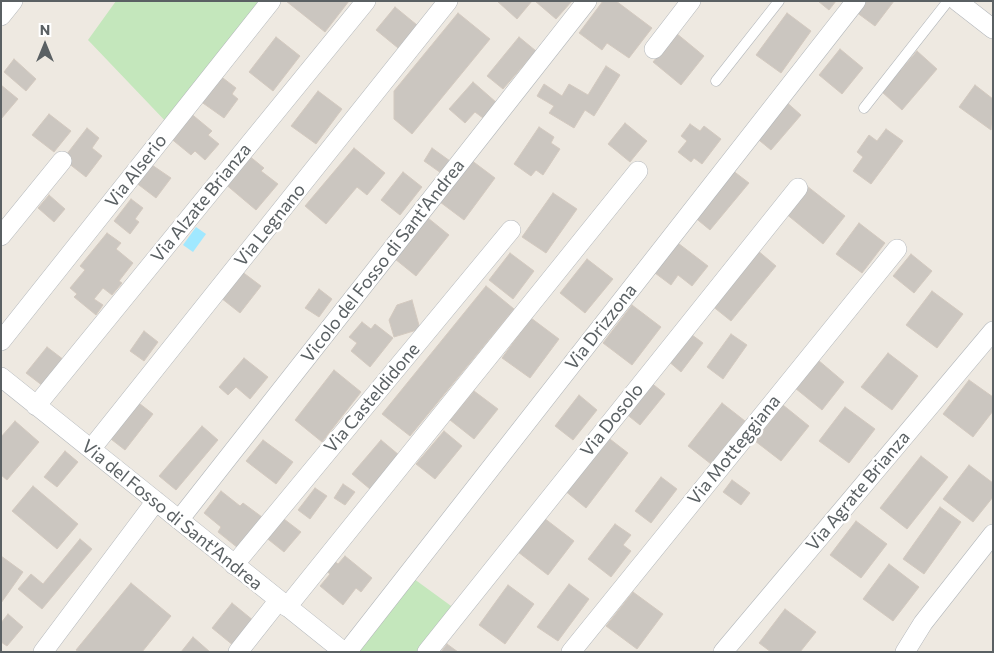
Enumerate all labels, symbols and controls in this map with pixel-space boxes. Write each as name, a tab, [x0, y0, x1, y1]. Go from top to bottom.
north arrow	[20, 20, 70, 70]
text: N	[40, 21, 50, 38]
street label: Via Alserio	[101, 130, 171, 212]
street label: Via Alzate Brianza	[146, 139, 256, 267]
street label: Vicolo del Fosso di Sant'Andrea	[297, 155, 469, 367]
street label: Via Legnano	[230, 179, 310, 271]
street label: Via Drizzona	[561, 280, 641, 374]
street label: Via Casteldidone	[320, 339, 424, 457]
street label: Via Dosolo	[576, 379, 648, 461]
street label: Via Motteggiana	[683, 391, 785, 509]
street label: Via Agrate Brianza	[802, 427, 914, 555]
street label: Via del Fosso di Sant'Andrea	[77, 435, 267, 595]

